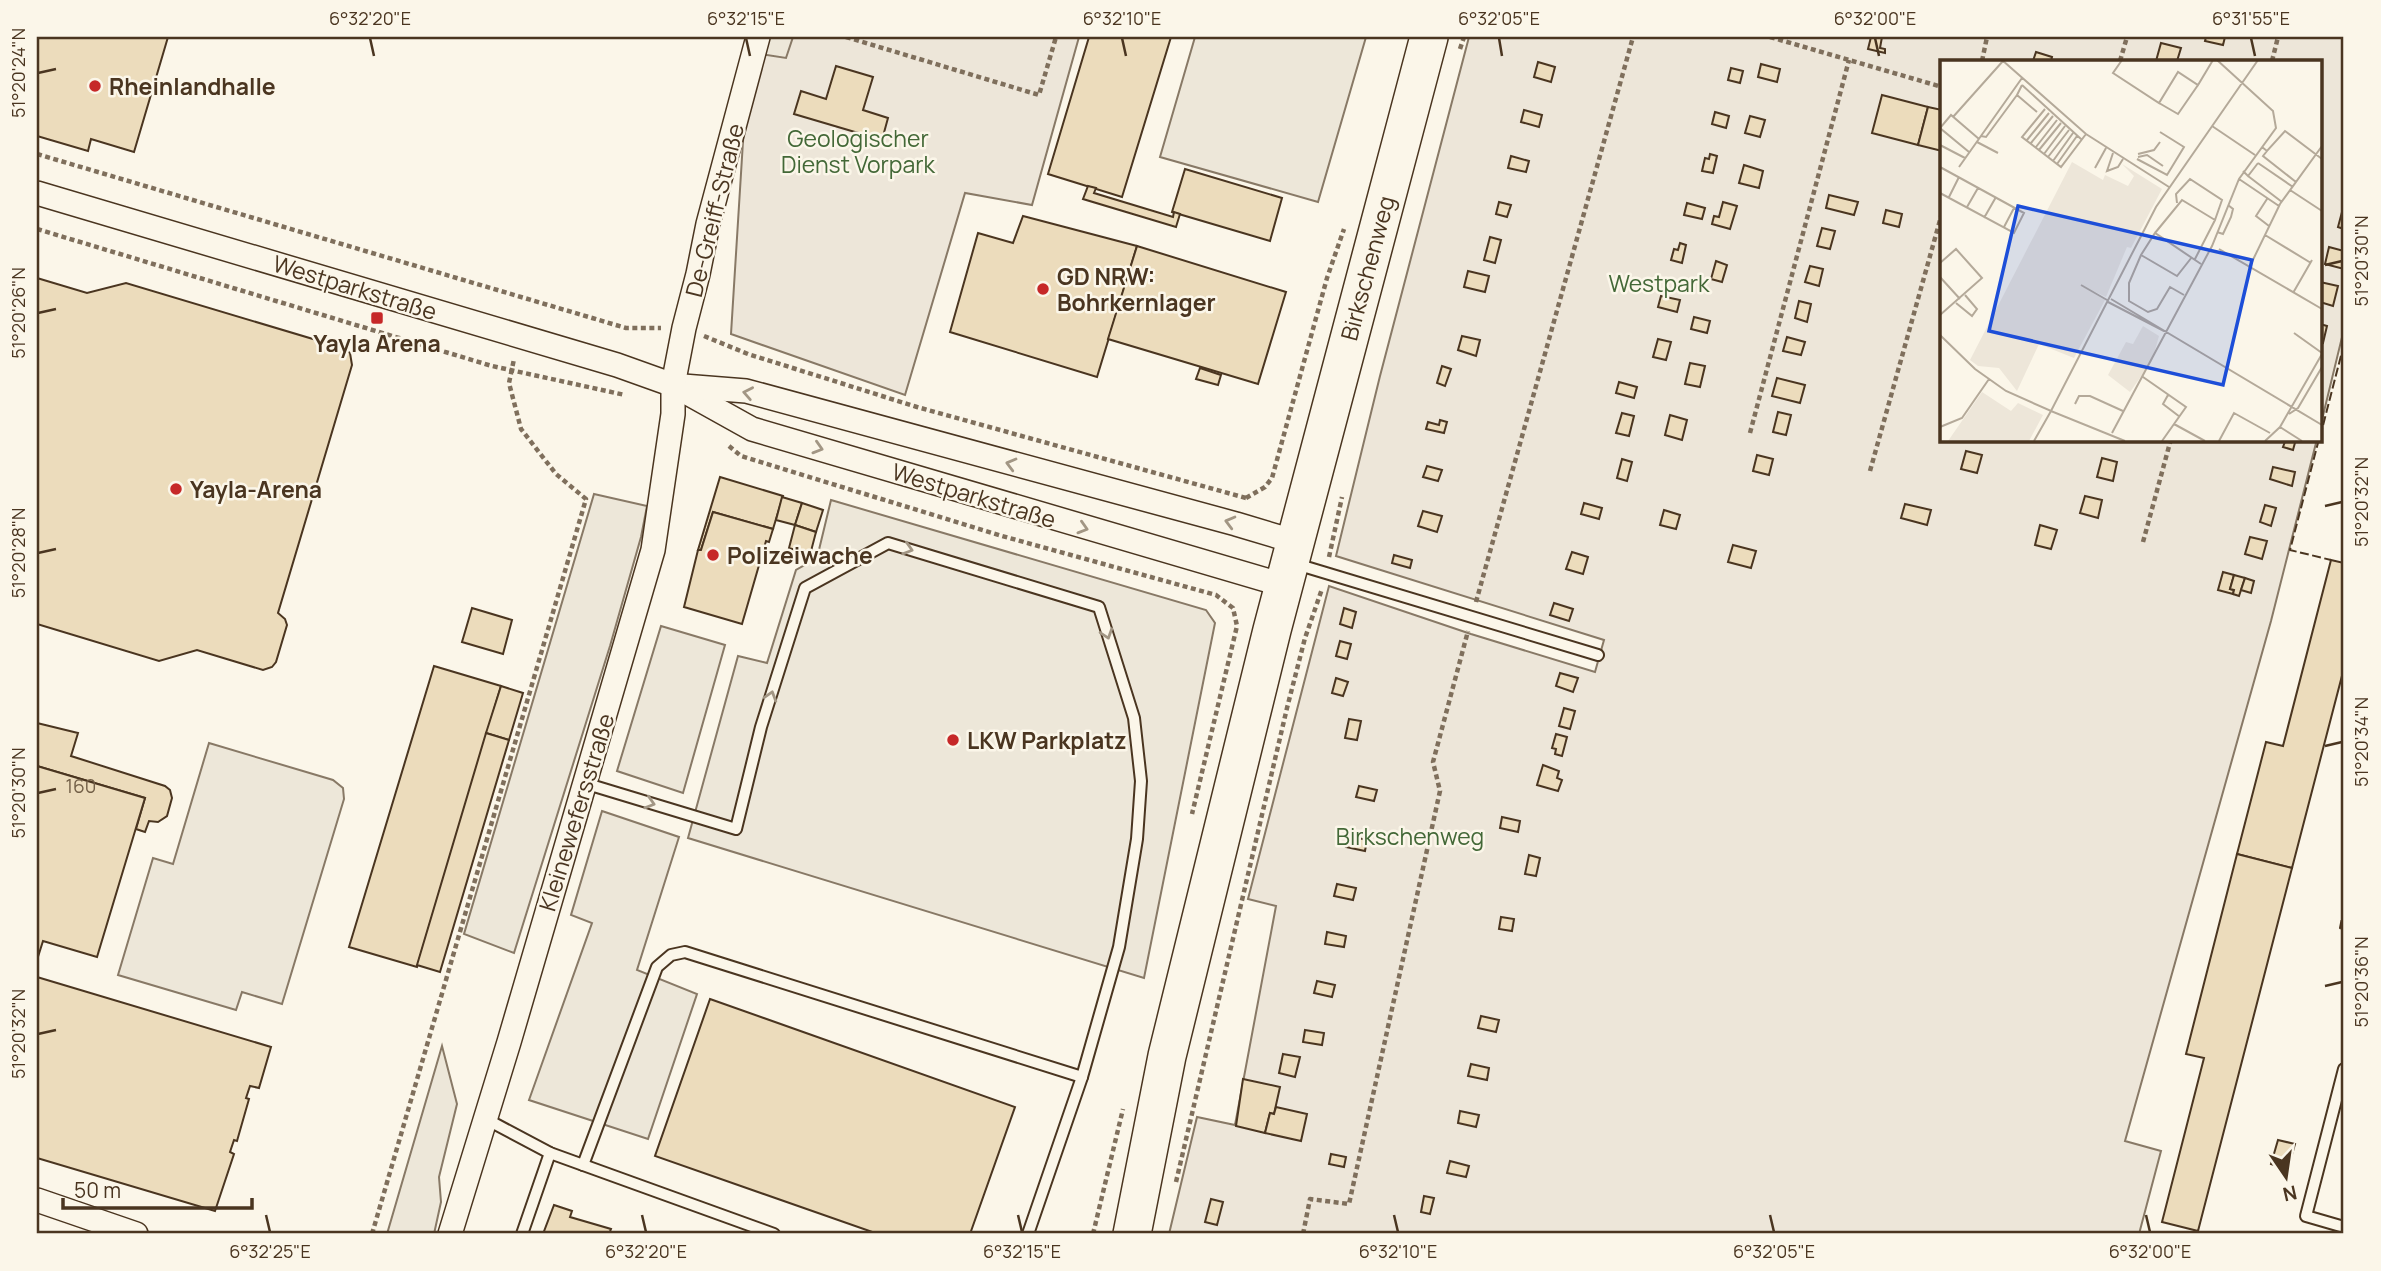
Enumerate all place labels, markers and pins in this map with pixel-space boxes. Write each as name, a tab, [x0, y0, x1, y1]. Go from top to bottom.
place label: Rheinlandhalle	[109, 70, 276, 102]
marker: Rheinlandhalle	[87, 78, 103, 94]
place label: GD NRW: Bohrkernlager	[1057, 260, 1216, 318]
marker: GD NRW: Bohrkernlager	[1035, 281, 1051, 297]
marker: Yayla Arena	[369, 310, 385, 326]
place label: Yayla Arena	[313, 327, 441, 359]
place label: Yayla-Arena	[190, 473, 322, 505]
marker: Yayla-Arena	[168, 481, 184, 497]
place label: Polizeiwache	[727, 539, 873, 571]
marker: Polizeiwache	[705, 547, 721, 563]
place label: LKW Parkplatz	[967, 724, 1126, 756]
marker: LKW Parkplatz	[945, 732, 961, 748]

